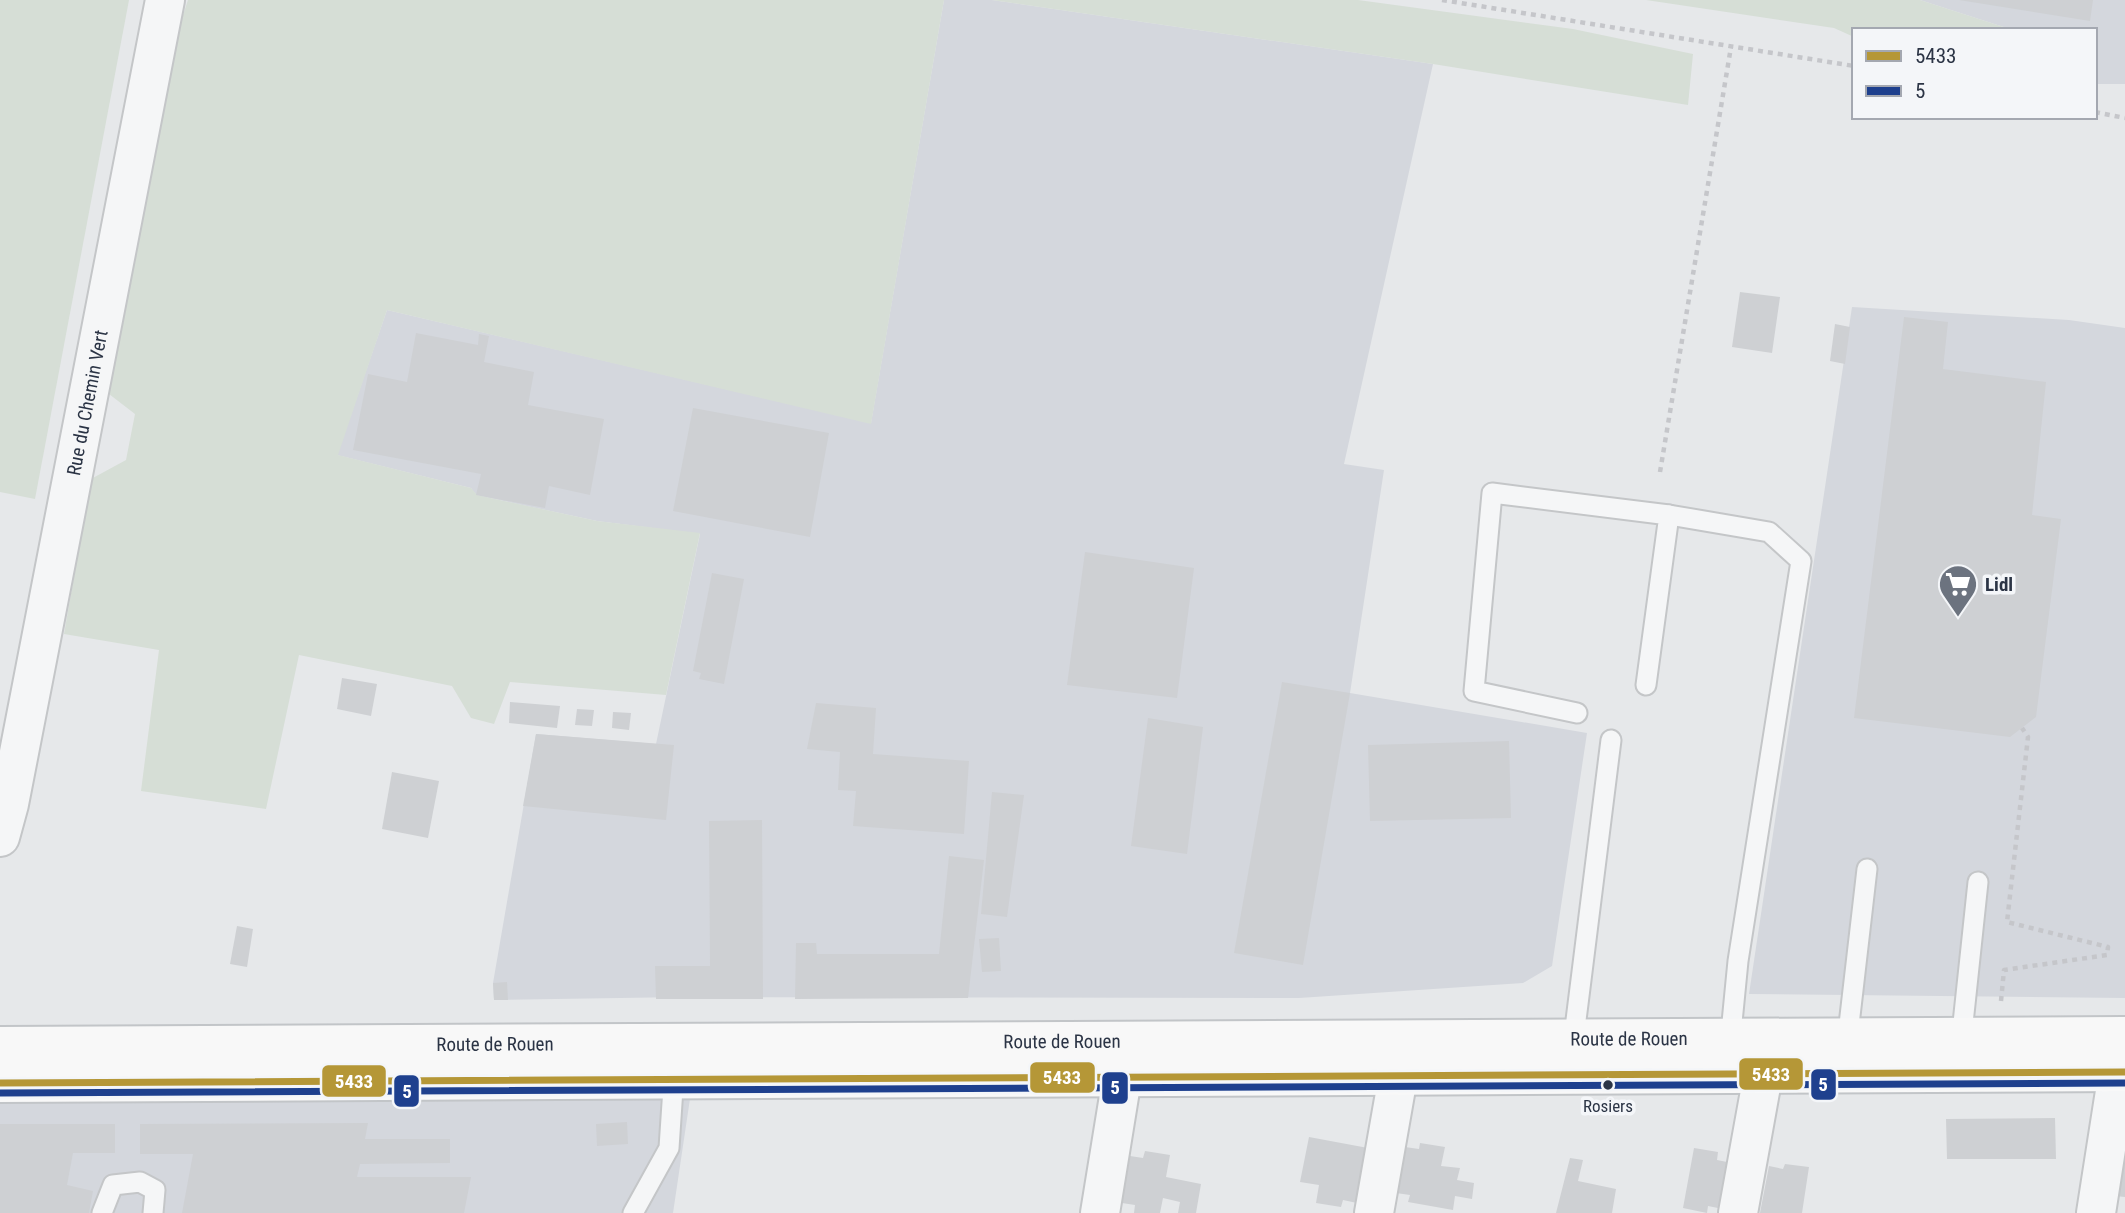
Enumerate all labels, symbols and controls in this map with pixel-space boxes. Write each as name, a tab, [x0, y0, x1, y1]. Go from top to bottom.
legend	[1852, 28, 2097, 119]
text: 5433	[1915, 44, 1956, 68]
text: 5	[1915, 79, 1925, 103]
street label: Rue du Chemin Vert	[62, 328, 113, 477]
supermarket icon: Lidl	[1937, 563, 1979, 618]
place label: Lidl	[1985, 573, 2013, 596]
street label: Route de Rouen	[1570, 1027, 1688, 1051]
street label: Route de Rouen	[1003, 1030, 1121, 1053]
street label: Route de Rouen	[436, 1032, 554, 1056]
line badge: 5433	[1738, 1057, 1804, 1091]
line badge: 5433	[1029, 1061, 1096, 1094]
text: 5433	[1752, 1063, 1790, 1086]
line badge: 5433	[321, 1064, 387, 1098]
text: 5433	[1043, 1066, 1081, 1089]
line badge: 5	[1810, 1068, 1837, 1101]
text: 5433	[335, 1070, 373, 1093]
line badge: 5	[1101, 1071, 1129, 1105]
text: 5	[1818, 1073, 1828, 1096]
line badge: 5	[393, 1074, 420, 1108]
text: 5	[1110, 1076, 1120, 1099]
marker: Rosiers	[1601, 1078, 1615, 1092]
text: 5	[402, 1080, 412, 1103]
place label: Rosiers	[1583, 1096, 1633, 1116]

